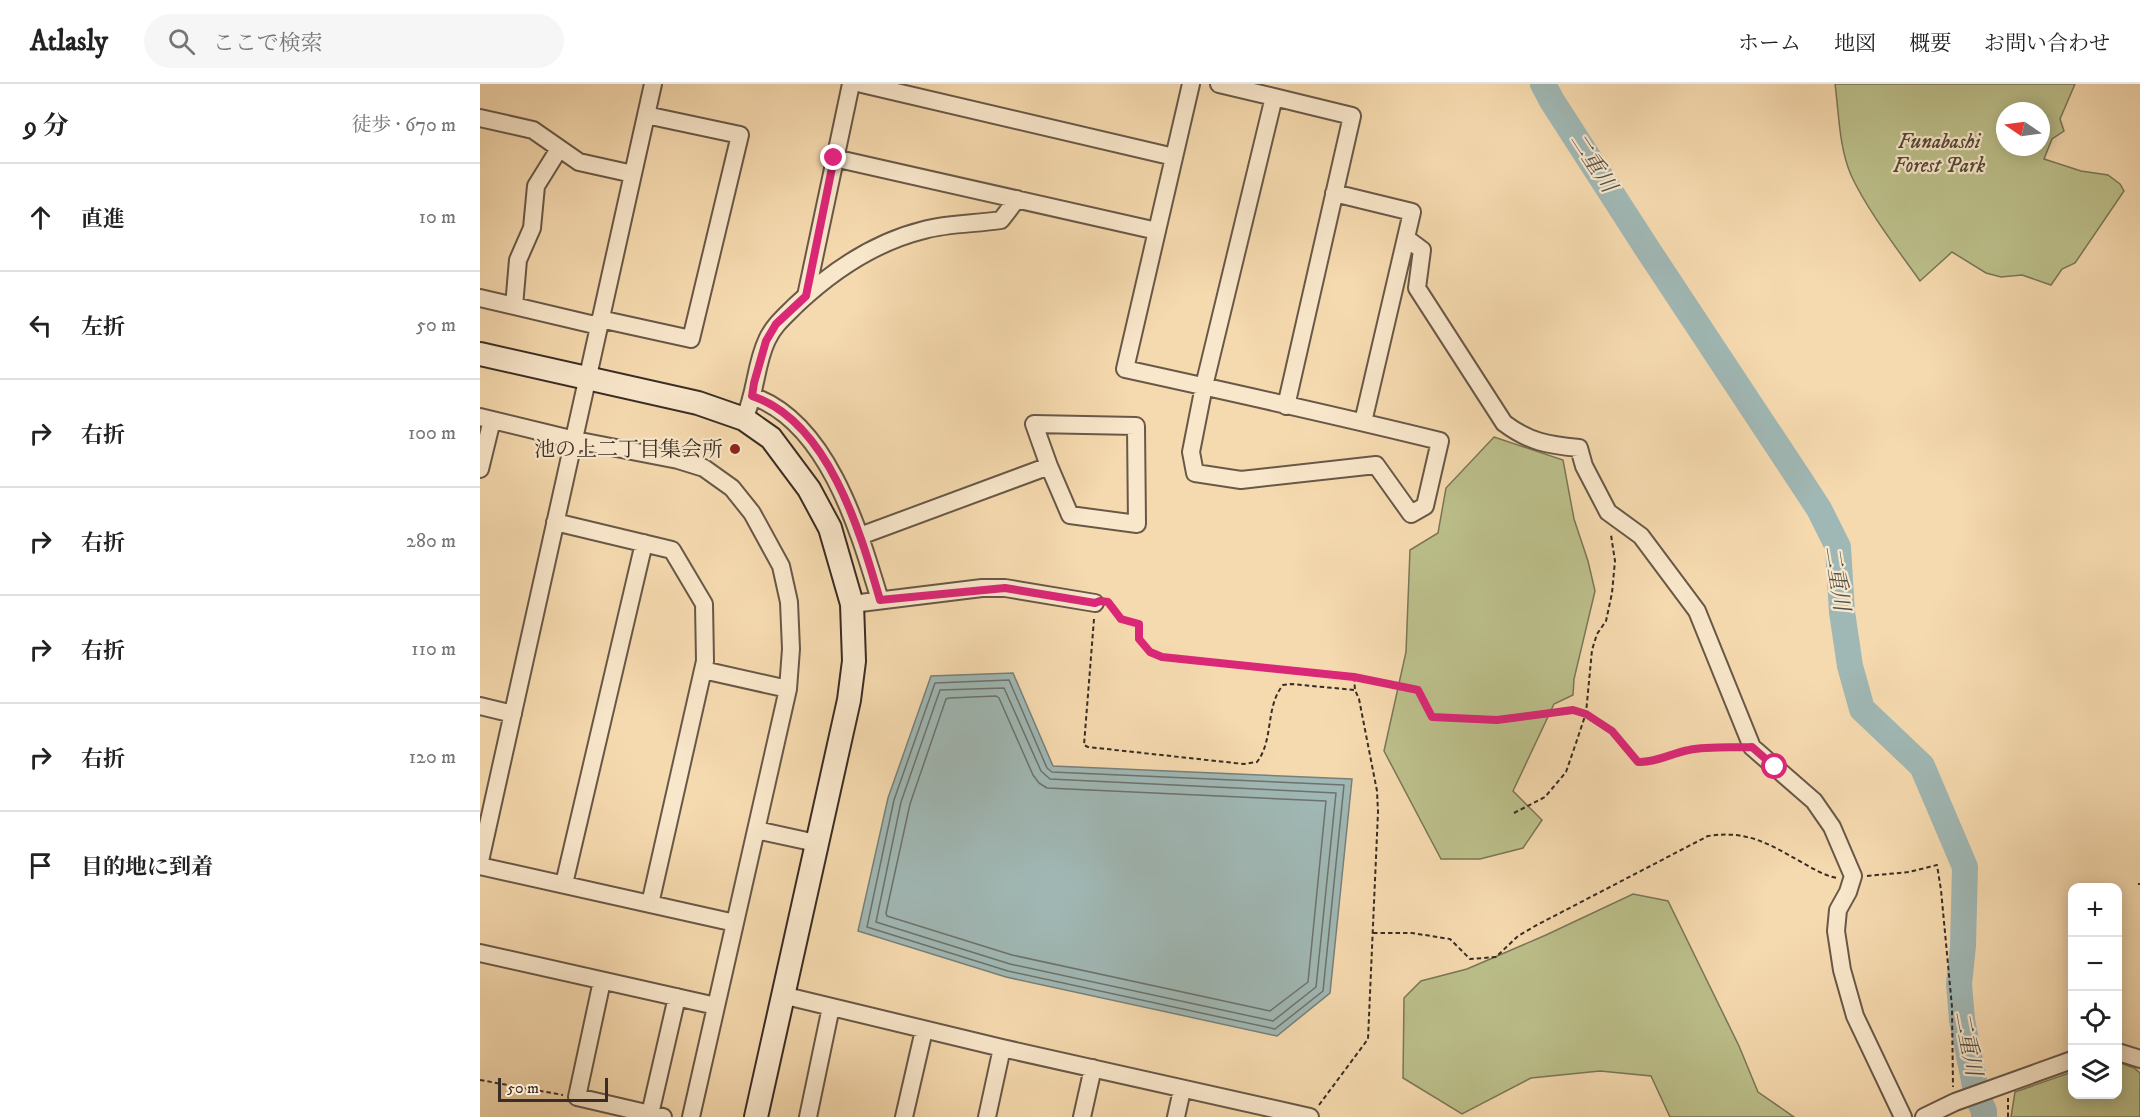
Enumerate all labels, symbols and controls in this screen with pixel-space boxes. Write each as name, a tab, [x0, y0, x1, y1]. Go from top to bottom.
search box	[144, 14, 564, 68]
text: Atlasly	[30, 24, 108, 59]
icon: search	[165, 25, 198, 58]
text: ここで検索	[213, 30, 323, 57]
text: ホーム	[1738, 31, 1801, 57]
text: 地図	[1834, 31, 1876, 57]
text: 概要	[1909, 31, 1951, 57]
text: お問い合わせ	[1984, 31, 2110, 57]
north arrow	[1996, 102, 2050, 156]
text: 9 分	[24, 110, 69, 143]
text: 徒歩 · 670 m	[352, 113, 456, 138]
water label: 二重川	[1563, 128, 1623, 200]
park label: Funabashi Forest Park	[1893, 129, 1985, 179]
route end	[820, 144, 846, 170]
icon: ahead	[24, 201, 57, 234]
text: 10 m	[419, 205, 456, 230]
text: 直進	[81, 206, 125, 233]
icon: left	[24, 309, 57, 342]
text: 50 m	[416, 313, 456, 338]
text: 左折	[81, 314, 125, 341]
icon: right	[24, 417, 57, 450]
text: 100 m	[408, 421, 456, 446]
text: 右折	[81, 422, 125, 449]
place label: 池の上二丁目集会所	[534, 437, 723, 463]
marker: 池の上二丁目集会所	[728, 442, 742, 456]
icon: right	[24, 525, 57, 558]
text: 280 m	[406, 529, 456, 554]
text: 右折	[81, 530, 125, 557]
water label: 二重川	[1818, 544, 1855, 615]
icon: right	[24, 633, 57, 666]
text: 110 m	[411, 637, 456, 662]
text: 右折	[81, 638, 125, 665]
icon: right	[24, 741, 57, 774]
text: 120 m	[409, 745, 456, 770]
text: 右折	[81, 746, 125, 773]
route start	[1761, 753, 1787, 779]
icon: arrive	[24, 849, 57, 882]
text: 目的地に到着	[81, 854, 213, 881]
map controls	[2068, 883, 2122, 1099]
button: +	[2068, 883, 2122, 937]
button: −	[2068, 937, 2122, 991]
button: locate	[2068, 991, 2122, 1045]
water label: 二重川	[1948, 1008, 1987, 1080]
button: layers	[2068, 1045, 2122, 1099]
scale bar	[498, 1075, 608, 1102]
text: 50 m	[507, 1078, 539, 1098]

